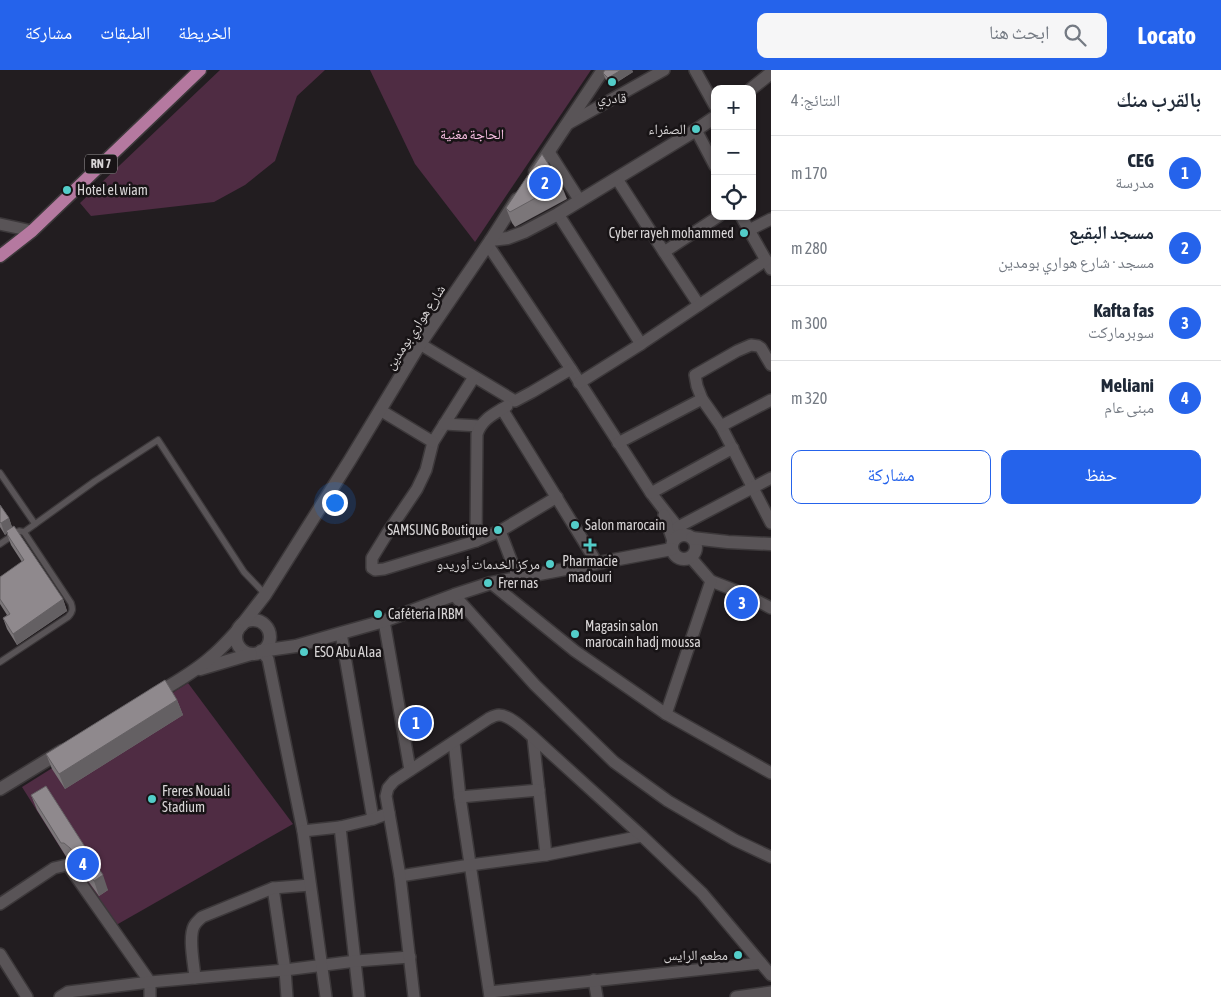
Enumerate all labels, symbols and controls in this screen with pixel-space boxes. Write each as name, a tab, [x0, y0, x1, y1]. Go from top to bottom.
search box	[757, 13, 1107, 58]
text: ابحث هنا	[989, 21, 1049, 43]
icon: search	[1061, 21, 1089, 49]
text: مشاركة	[25, 22, 72, 43]
text: الطبقات	[100, 22, 150, 43]
text: الخريطة	[178, 22, 231, 43]
text: Locato	[1137, 22, 1196, 49]
marker: قادري	[606, 76, 618, 88]
map controls	[711, 85, 756, 220]
button: +	[711, 85, 756, 130]
text: بالقرب منك	[1116, 87, 1201, 111]
place label: قادري	[597, 90, 627, 110]
text: النتائج: 4	[791, 91, 840, 109]
place label: الصفراء	[648, 121, 686, 138]
marker: الصفراء	[690, 123, 702, 135]
park label: الحاجة مغنية	[440, 126, 504, 142]
button: −	[711, 130, 756, 175]
text: CEG	[1127, 149, 1154, 171]
road number: RN 7	[85, 155, 117, 174]
pin: 2	[529, 164, 561, 202]
text: 170 m	[791, 164, 827, 182]
text: 1	[1181, 164, 1189, 182]
text: مدرسة	[1115, 173, 1154, 191]
button: locate	[711, 175, 756, 220]
place label: Hotel el wiam	[77, 182, 148, 198]
marker: Hotel el wiam	[61, 184, 73, 196]
text: مسجد البقيع	[1069, 221, 1154, 243]
place label: Cyber rayeh mohammed	[609, 225, 734, 241]
marker: Cyber rayeh mohammed	[738, 227, 750, 239]
text: 280 m	[791, 239, 827, 257]
text: 2	[1181, 239, 1189, 257]
text: مسجد · شارع هواري بومدين	[998, 253, 1154, 271]
street label: شارع هواري بومدين	[382, 282, 451, 374]
text: Kafta fas	[1093, 299, 1154, 321]
text: 300 m	[791, 314, 827, 332]
text: 3	[1181, 314, 1189, 332]
text: سوبرماركت	[1088, 323, 1154, 341]
text: Meliani	[1101, 374, 1154, 396]
text: 320 m	[791, 389, 827, 407]
text: 4	[1181, 389, 1189, 407]
text: مبنى عام	[1104, 398, 1154, 416]
button: مشاركة	[791, 450, 991, 504]
button: حفظ	[1001, 450, 1201, 504]
your location	[322, 490, 348, 516]
place label: Salon marocain	[585, 517, 665, 533]
marker: Salon marocain	[569, 519, 581, 531]
place label: SAMSUNG Boutique	[387, 522, 488, 538]
marker: SAMSUNG Boutique	[492, 524, 504, 536]
marker: Pharmacie madouri	[584, 539, 596, 551]
place label: Pharmacie madouri	[562, 553, 618, 585]
place label: مركز الخدمات أوريدو	[436, 556, 540, 573]
marker: مركز الخدمات أوريدو	[544, 558, 556, 570]
place label: Frer nas	[498, 575, 538, 591]
marker: Frer nas	[482, 577, 494, 589]
pin: 3	[726, 584, 758, 622]
place label: Caféteria IRBM	[388, 606, 464, 622]
marker: Caféteria IRBM	[372, 608, 384, 620]
place label: Magasin salon marocain hadj moussa	[585, 618, 701, 650]
marker: Magasin salon marocain hadj moussa	[569, 628, 581, 640]
place label: ESO Abu Alaa	[314, 644, 382, 660]
marker: ESO Abu Alaa	[298, 646, 310, 658]
pin: 1	[400, 704, 432, 742]
place label: Freres Nouali Stadium	[162, 783, 230, 815]
marker: Freres Nouali Stadium	[146, 793, 158, 805]
pin: 4	[67, 845, 99, 883]
place label: مطعم الرايس	[663, 947, 728, 965]
marker: مطعم الرايس	[732, 949, 744, 961]

